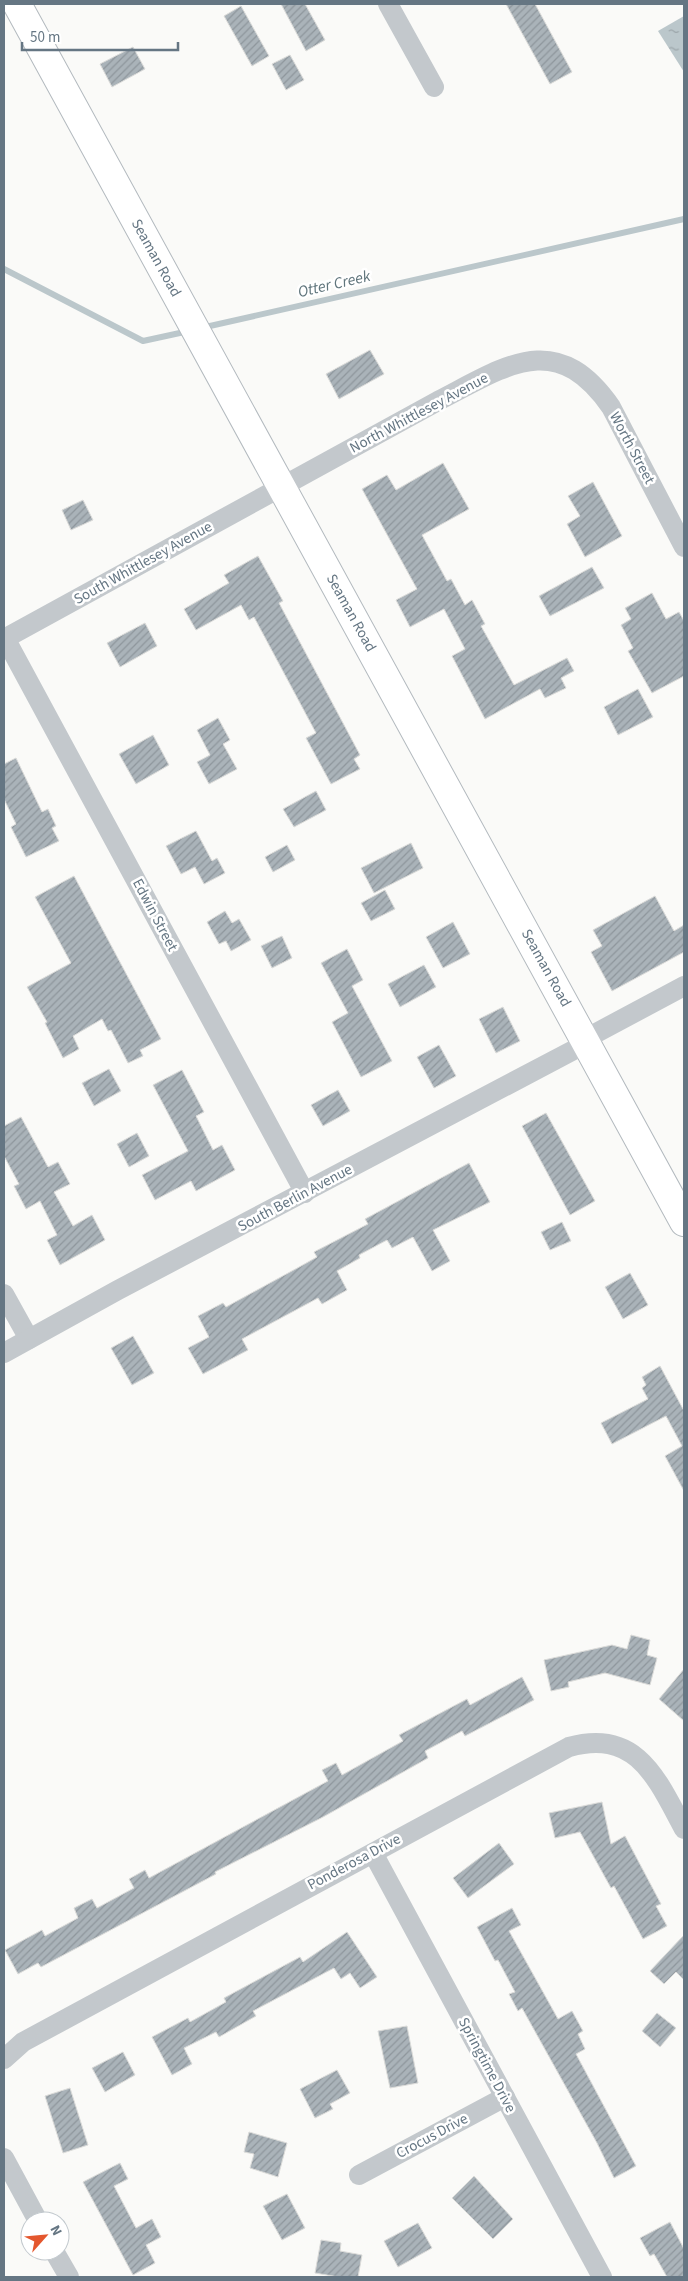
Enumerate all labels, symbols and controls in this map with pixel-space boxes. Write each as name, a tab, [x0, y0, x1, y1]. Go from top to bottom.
scale bar	[22, 20, 179, 52]
text: 50 m	[30, 27, 60, 48]
street label: Seaman Road	[126, 215, 186, 301]
water label: Otter Creek	[296, 265, 373, 303]
street label: North Whittlesey Avenue	[346, 368, 492, 458]
street label: Worth Street	[604, 408, 660, 488]
street label: South Whittlesey Avenue	[70, 516, 216, 610]
street label: Seaman Road	[321, 570, 381, 656]
street label: Edwin Street	[127, 875, 183, 955]
street label: Seaman Road	[516, 925, 576, 1011]
street label: South Berlin Avenue	[234, 1159, 356, 1237]
street label: Ponderosa Drive	[304, 1829, 404, 1895]
street label: Springtime Drive	[453, 2014, 521, 2116]
street label: Crocus Drive	[392, 2108, 472, 2164]
north arrow	[20, 2211, 70, 2261]
text: N	[45, 2222, 67, 2239]

